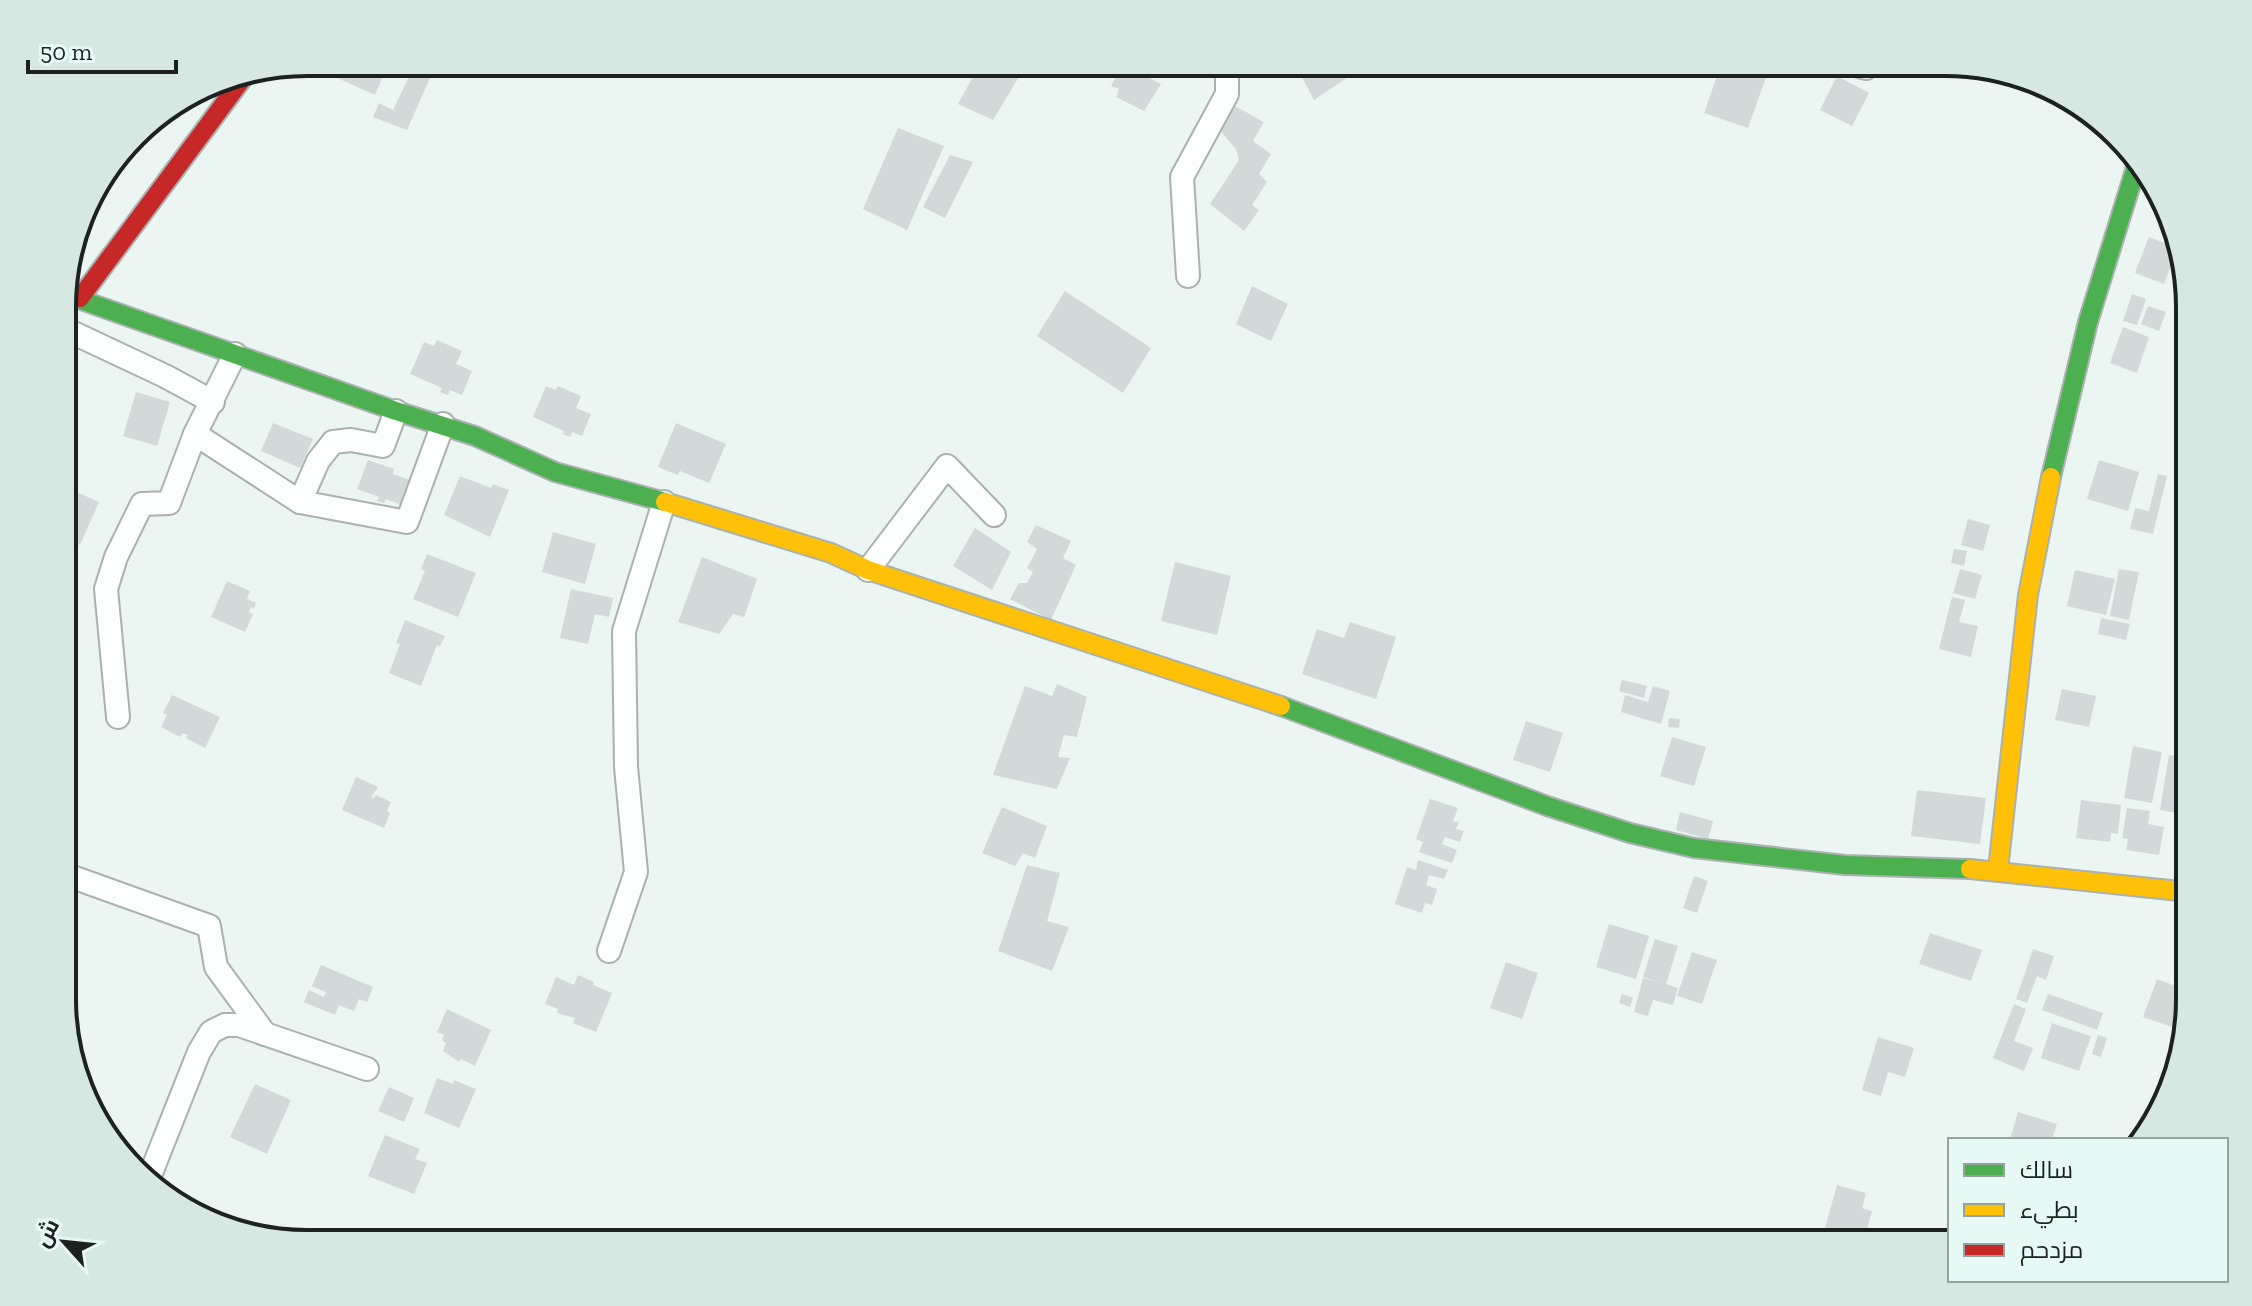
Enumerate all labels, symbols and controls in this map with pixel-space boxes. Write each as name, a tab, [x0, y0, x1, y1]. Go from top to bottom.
scale bar	[28, 24, 176, 74]
text: 50 m	[40, 37, 93, 66]
legend	[1948, 1138, 2228, 1282]
text: سالك	[2020, 1155, 2073, 1184]
text: بطيء	[2020, 1195, 2079, 1229]
north arrow	[24, 1202, 104, 1282]
text: ش	[28, 1214, 65, 1252]
text: مزدحم	[2020, 1235, 2083, 1266]

